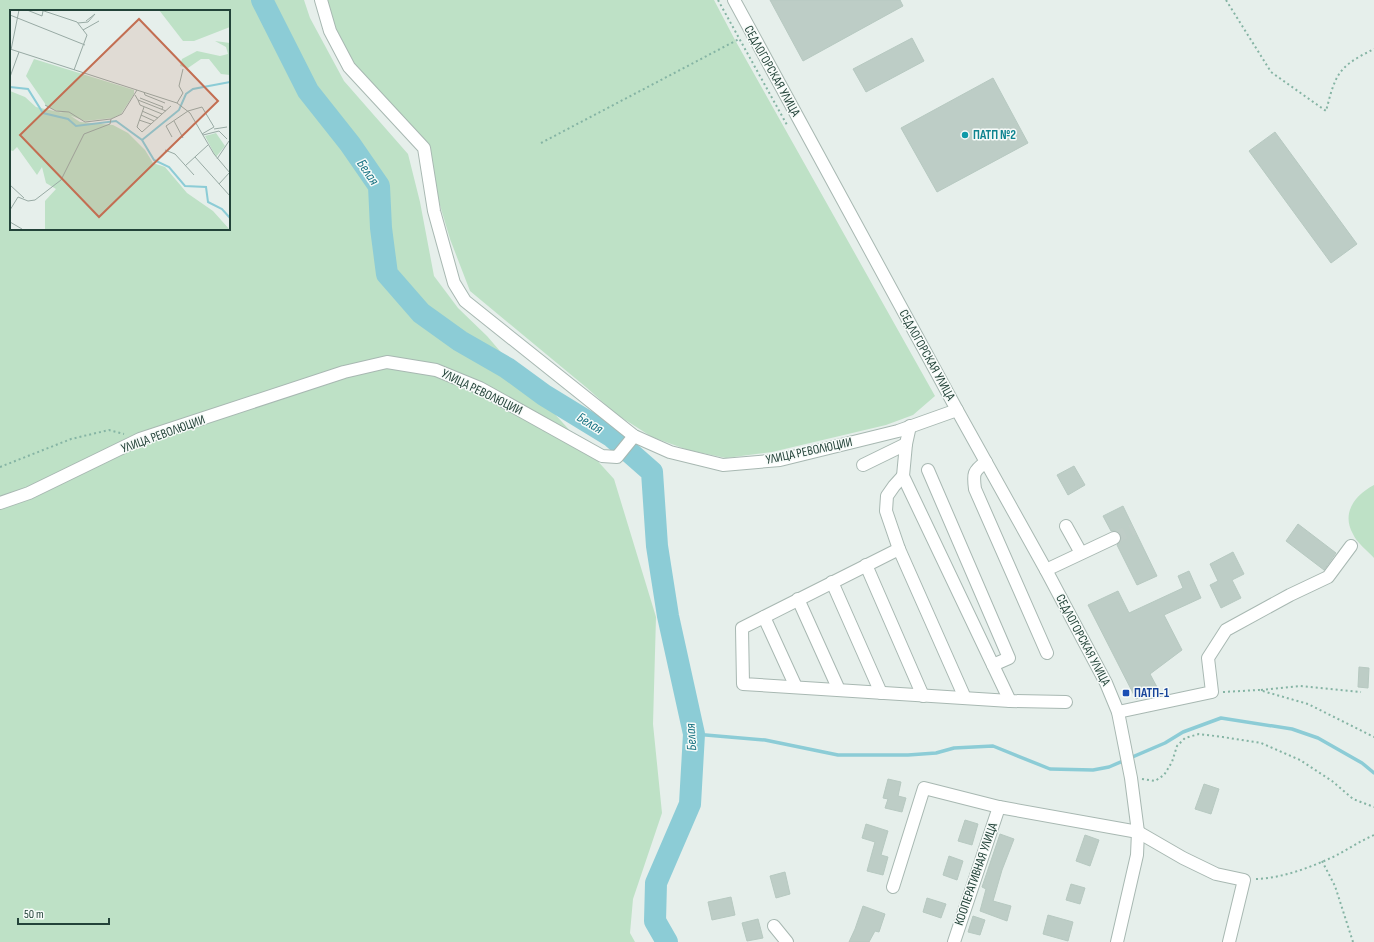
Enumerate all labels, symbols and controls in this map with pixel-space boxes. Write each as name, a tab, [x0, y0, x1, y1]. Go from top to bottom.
inset map	[10, 10, 230, 230]
street label: СЕДЛОГОРСКАЯ УЛИЦА	[740, 23, 804, 120]
place label: ПАТП №2	[973, 127, 1016, 143]
marker: ПАТП №2	[960, 130, 970, 140]
water label: Белая	[353, 156, 383, 189]
street label: СЕДЛОГОРСКАЯ УЛИЦА	[895, 307, 959, 404]
street label: УЛИЦА РЕВОЛЮЦИИ	[439, 365, 525, 419]
water label: Белая	[574, 409, 607, 438]
street label: УЛИЦА РЕВОЛЮЦИИ	[119, 411, 207, 457]
street label: УЛИЦА РЕВОЛЮЦИИ	[764, 434, 854, 468]
street label: СЕДЛОГОРСКАЯ УЛИЦА	[1052, 591, 1114, 689]
place label: ПАТП-1	[1134, 685, 1169, 701]
marker: ПАТП-1	[1121, 688, 1131, 698]
water label: Белая	[682, 722, 700, 751]
street label: КООПЕРАТИВНАЯ УЛИЦА	[951, 820, 1001, 928]
scale bar	[18, 900, 109, 926]
text: 50 m	[24, 907, 44, 922]

